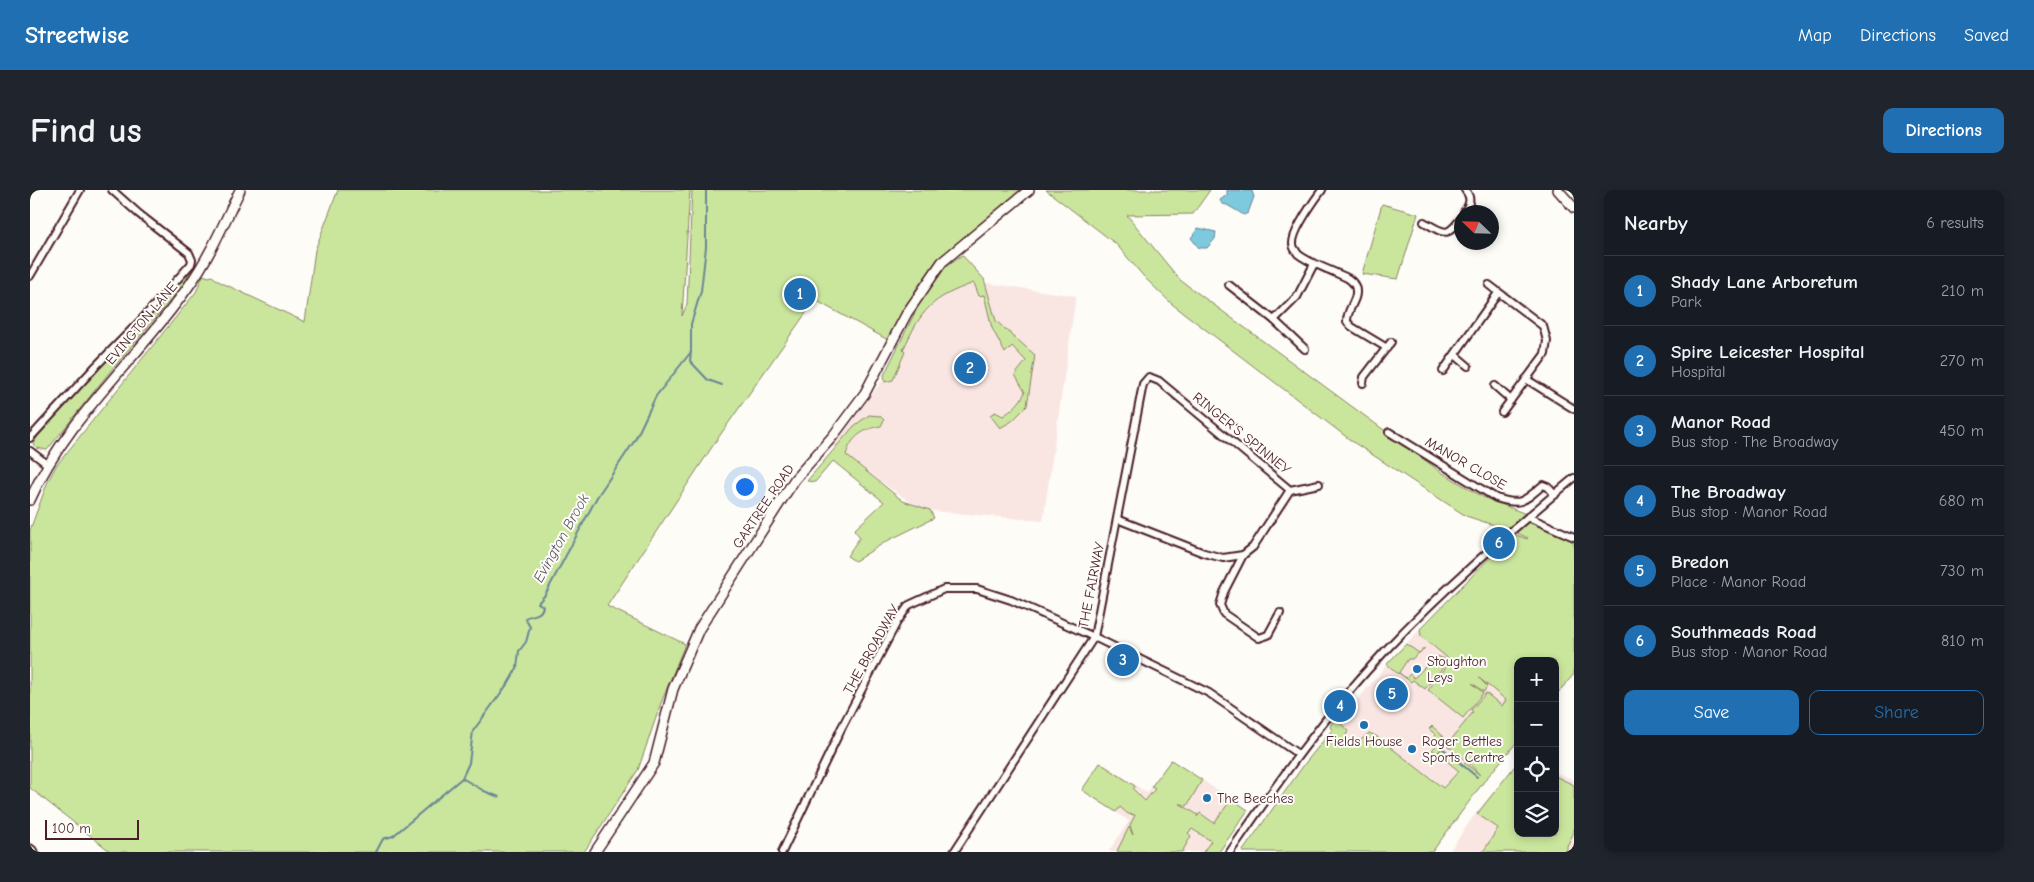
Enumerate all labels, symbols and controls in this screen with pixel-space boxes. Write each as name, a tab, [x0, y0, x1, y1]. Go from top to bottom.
text: Streetwise	[25, 21, 129, 49]
text: Map	[1798, 25, 1832, 46]
text: Directions	[1860, 25, 1936, 46]
text: Saved	[1964, 25, 2009, 46]
button: Directions	[1883, 108, 2004, 153]
text: Find us	[30, 110, 142, 151]
north arrow	[1454, 205, 1499, 250]
text: Nearby	[1624, 211, 1688, 235]
text: 6 results	[1926, 214, 1984, 232]
text: Shady Lane Arboretum	[1671, 271, 1858, 293]
pin: 1	[784, 275, 816, 313]
street label: EVINGTON LANE	[102, 278, 181, 368]
text: 1	[1637, 282, 1643, 300]
text: 210 m	[1941, 282, 1984, 300]
text: Park	[1671, 293, 1702, 311]
text: Spire Leicester Hospital	[1671, 341, 1865, 363]
pin: 2	[954, 349, 986, 387]
text: 2	[1636, 352, 1644, 370]
text: 270 m	[1940, 352, 1984, 370]
text: Hospital	[1671, 363, 1726, 381]
street label: RINGER'S SPINNEY	[1189, 389, 1295, 479]
text: Manor Road	[1671, 411, 1771, 433]
text: 3	[1636, 422, 1644, 440]
text: 450 m	[1939, 422, 1984, 440]
street label: MANOR CLOSE	[1422, 433, 1510, 494]
text: Bus stop · The Broadway	[1671, 433, 1839, 451]
street label: GARTREE ROAD	[729, 461, 798, 552]
your location	[732, 474, 758, 500]
text: The Broadway	[1671, 481, 1786, 503]
water label: Evington Brook	[529, 490, 593, 585]
text: 4	[1636, 492, 1644, 510]
text: 680 m	[1939, 492, 1984, 510]
text: Bus stop · Manor Road	[1671, 503, 1828, 521]
pin: 6	[1483, 524, 1515, 562]
street label: THE FAIRWAY	[1075, 540, 1108, 630]
text: Bredon	[1671, 551, 1729, 573]
text: 5	[1636, 562, 1644, 580]
text: 730 m	[1940, 562, 1984, 580]
text: Place · Manor Road	[1671, 573, 1806, 591]
street label: THE BROADWAY	[840, 601, 903, 697]
text: Southmeads Road	[1671, 621, 1817, 643]
text: 6	[1636, 632, 1644, 650]
text: 810 m	[1941, 632, 1984, 650]
pin: 3	[1107, 641, 1139, 679]
text: Bus stop · Manor Road	[1671, 643, 1828, 661]
place label: Stoughton Leys	[1427, 653, 1487, 686]
map controls	[1514, 657, 1559, 837]
button: +	[1514, 657, 1559, 702]
marker: Stoughton Leys	[1411, 663, 1423, 675]
pin: 5	[1376, 675, 1408, 713]
pin: 4	[1324, 687, 1356, 725]
button: Save	[1624, 690, 1799, 735]
button: Share	[1809, 690, 1984, 735]
button: −	[1514, 702, 1559, 747]
marker: Fields House	[1358, 719, 1370, 731]
place label: Fields House	[1326, 733, 1402, 750]
place label: Roger Bettles Sports Centre	[1422, 733, 1504, 766]
marker: Roger Bettles Sports Centre	[1406, 743, 1418, 755]
button: locate	[1514, 747, 1559, 792]
place label: The Beeches	[1217, 790, 1293, 807]
marker: The Beeches	[1201, 792, 1213, 804]
button: layers	[1514, 792, 1559, 837]
scale bar	[45, 817, 139, 840]
text: 100 m	[52, 820, 91, 837]

